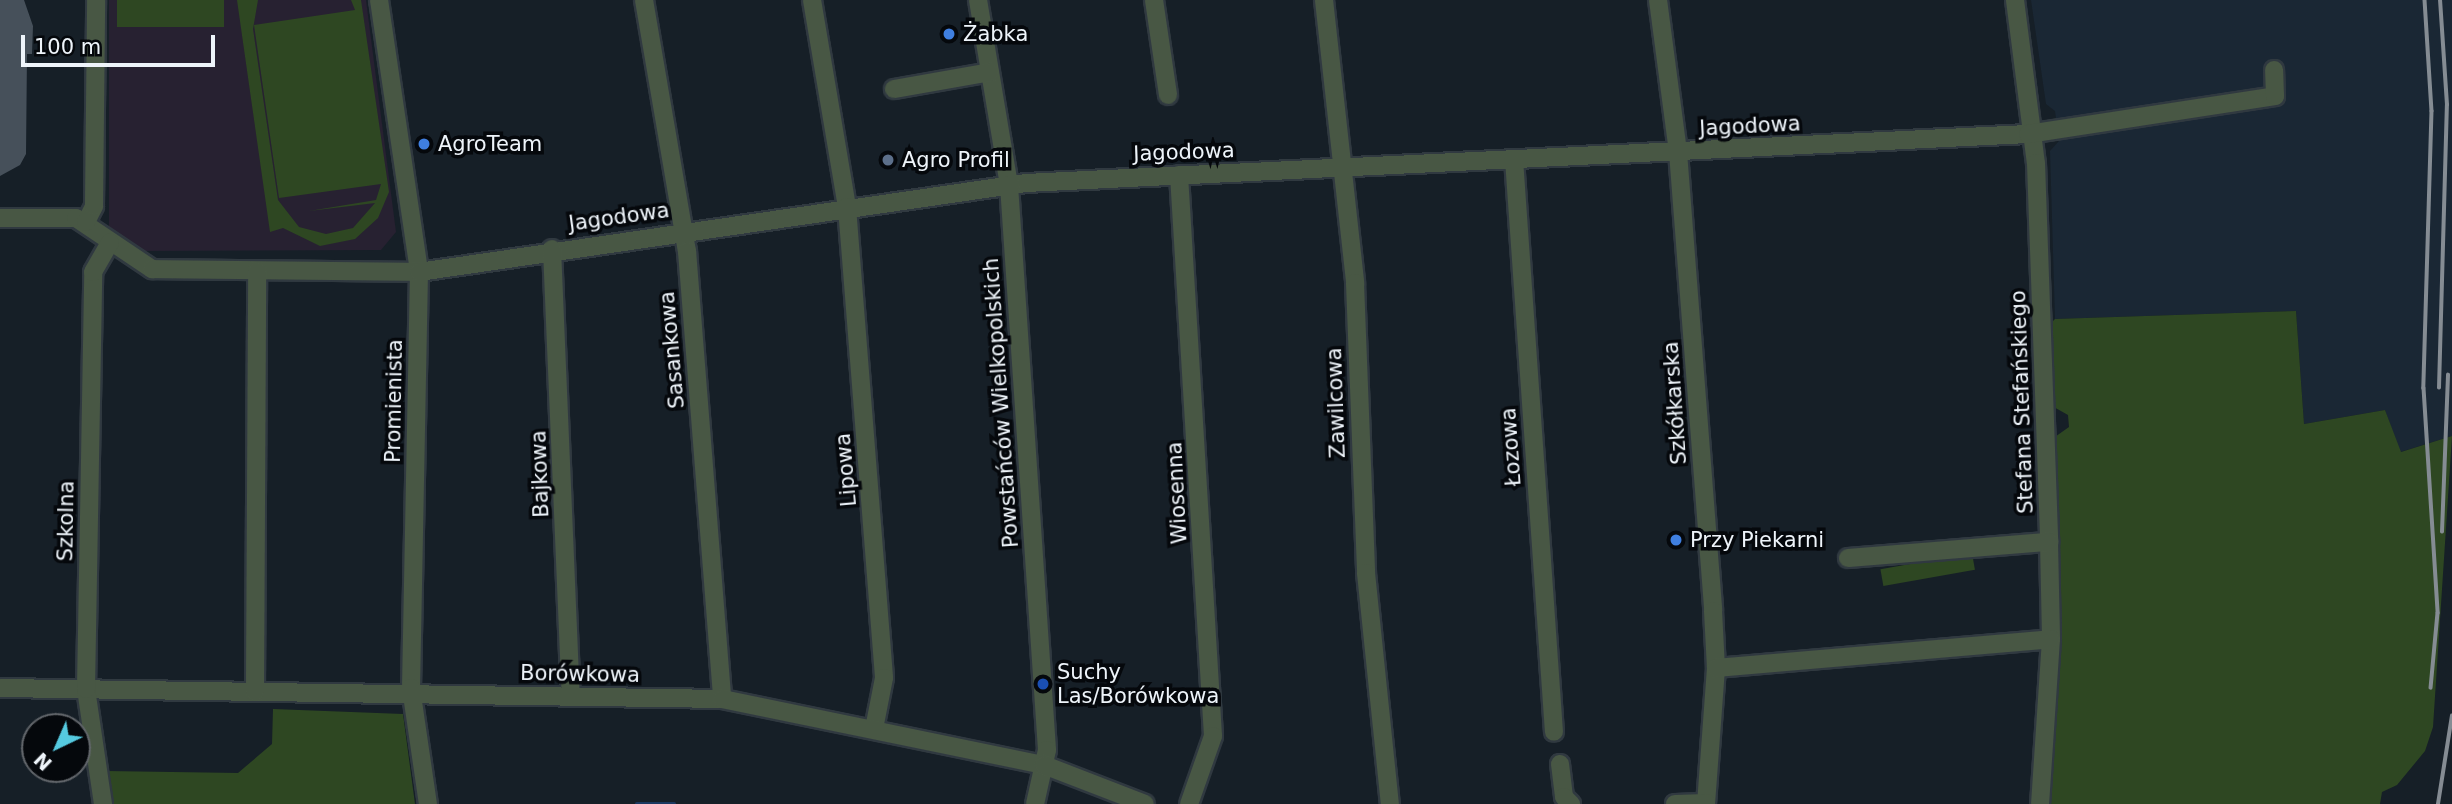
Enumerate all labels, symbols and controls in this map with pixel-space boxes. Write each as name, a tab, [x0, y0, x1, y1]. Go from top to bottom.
scale bar	[24, 21, 219, 65]
place label: Żabka	[963, 21, 1028, 47]
marker: Żabka	[941, 26, 957, 42]
text: 100 m	[34, 35, 101, 59]
street label: Jagodowa	[1699, 111, 1801, 141]
place label: AgroTeam	[438, 131, 542, 157]
marker: AgroTeam	[416, 136, 432, 152]
street label: Jagodowa	[1133, 138, 1235, 166]
place label: Agro Profil	[902, 147, 1010, 173]
marker: Agro Profil	[880, 152, 896, 168]
street label: Jagodowa	[567, 197, 671, 237]
street label: Powstańców Wielkopolskich	[978, 257, 1024, 549]
street label: Sasankowa	[654, 290, 690, 410]
street label: Stefana Stefańskiego	[2006, 290, 2038, 514]
street label: Promienista	[380, 339, 408, 463]
street label: Szkółkarska	[1658, 341, 1692, 465]
street label: Zawilcowa	[1321, 347, 1351, 459]
street label: Łozowa	[1496, 407, 1526, 487]
street label: Bajkowa	[526, 430, 554, 518]
street label: Lipowa	[830, 432, 862, 508]
street label: Wiosenna	[1162, 441, 1192, 545]
street label: Szkolna	[53, 480, 79, 562]
place label: Przy Piekarni	[1690, 527, 1824, 553]
marker: Przy Piekarni	[1668, 532, 1684, 548]
place label: Suchy Las/Borówkowa	[1057, 659, 1219, 709]
street label: Borówkowa	[520, 660, 640, 688]
marker: Suchy Las/Borówkowa	[1035, 676, 1051, 692]
north arrow	[21, 713, 91, 783]
text: N	[29, 748, 56, 775]

